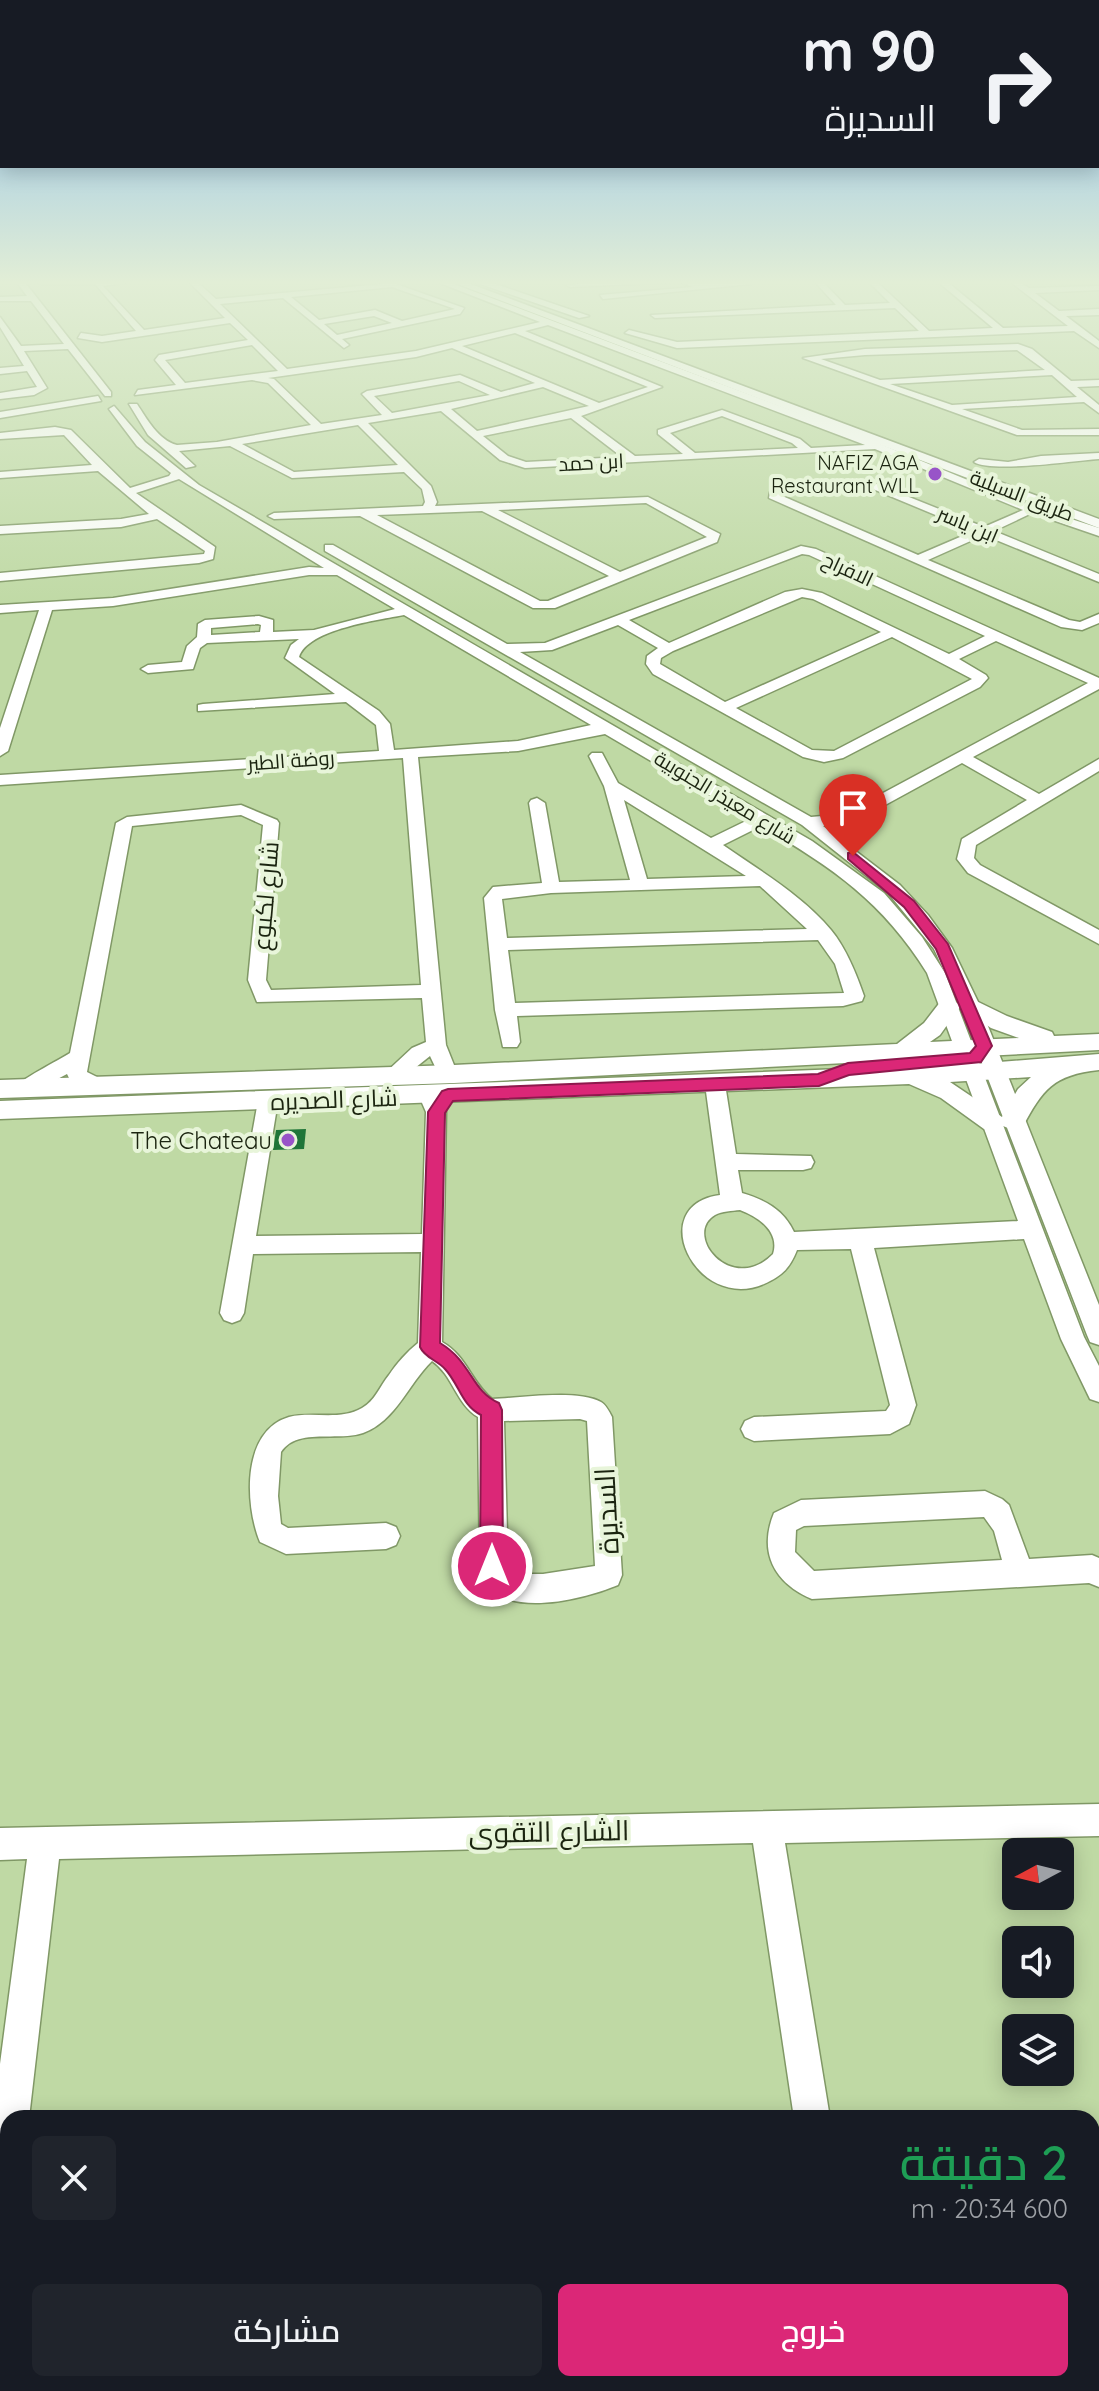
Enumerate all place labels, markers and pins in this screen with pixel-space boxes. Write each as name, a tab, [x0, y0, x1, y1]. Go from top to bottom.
place label: NAFIZ AGA Restaurant WLL	[771, 450, 919, 498]
marker: NAFIZ AGA Restaurant WLL	[926, 465, 944, 483]
pin	[819, 774, 887, 856]
place label: The Chateau	[130, 1125, 272, 1155]
marker: The Chateau	[279, 1131, 297, 1149]

